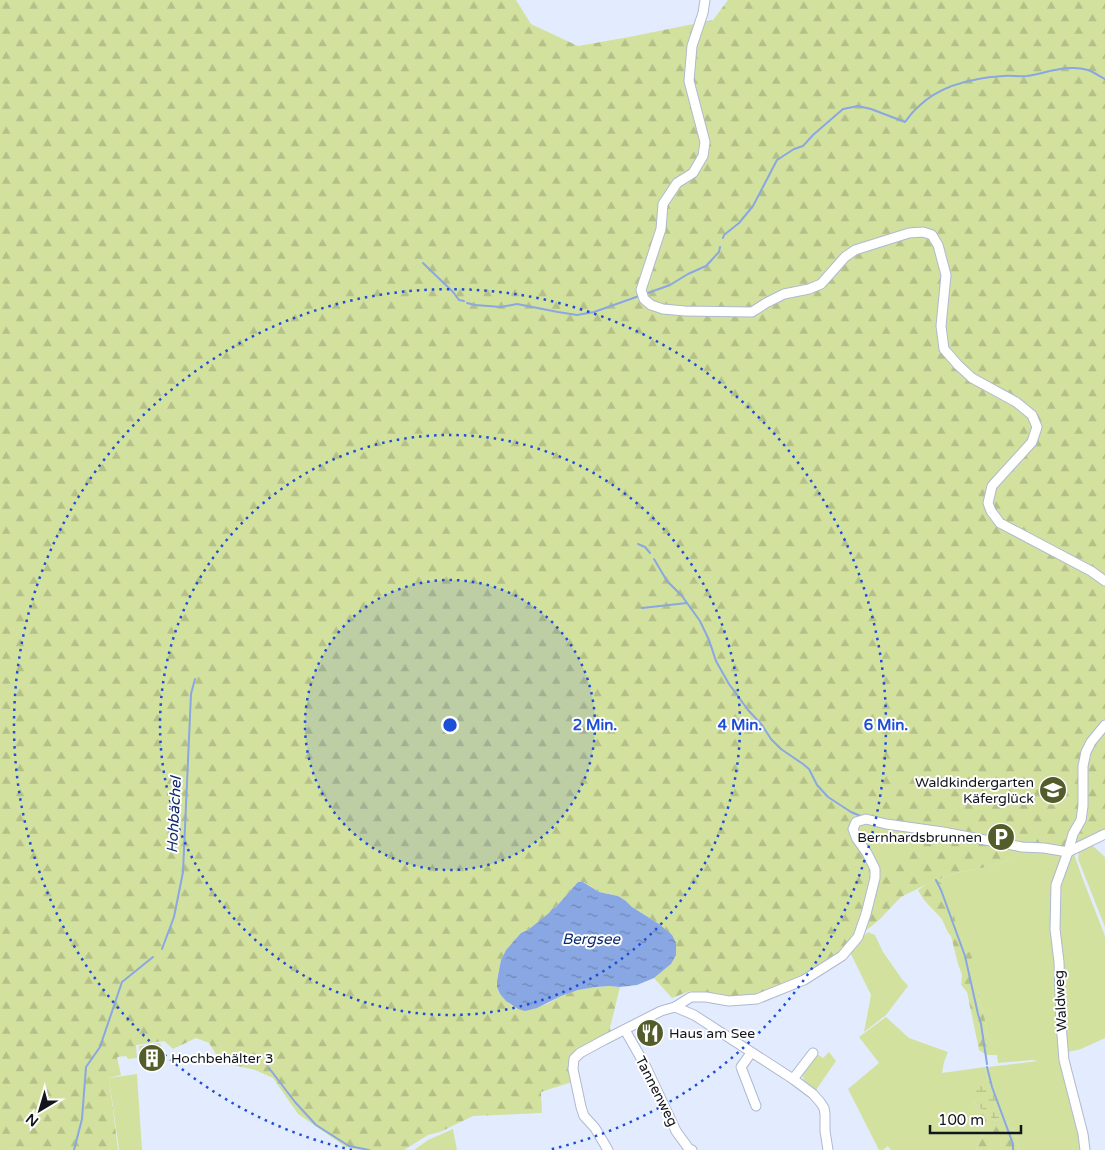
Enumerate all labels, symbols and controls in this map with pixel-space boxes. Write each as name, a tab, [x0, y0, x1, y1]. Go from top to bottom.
centre of rings	[441, 716, 459, 734]
text: 2 Min.	[573, 716, 617, 734]
text: 4 Min.	[718, 716, 762, 734]
text: 6 Min.	[864, 716, 908, 734]
water label: Hohbächel	[163, 774, 185, 854]
place label: Waldkindergarten Käferglück	[915, 774, 1034, 807]
school or university icon: Waldkindergarten Käferglück	[1038, 775, 1068, 805]
parking icon: Bernhardsbrunnen	[986, 822, 1016, 852]
place label: Bernhardsbrunnen	[857, 829, 982, 846]
water label: Bergsee	[562, 930, 621, 948]
street label: Waldweg	[1050, 970, 1071, 1032]
restaurant icon: Haus am See	[635, 1018, 665, 1048]
place label: Haus am See	[669, 1025, 755, 1042]
building icon: Hochbehälter 3	[137, 1043, 167, 1073]
place label: Hochbehälter 3	[171, 1050, 273, 1067]
street label: Tannenweg	[632, 1053, 681, 1129]
north arrow	[15, 1085, 65, 1135]
scale bar	[930, 1102, 1021, 1134]
text: N	[23, 1110, 42, 1130]
text: 100 m	[938, 1111, 984, 1129]

